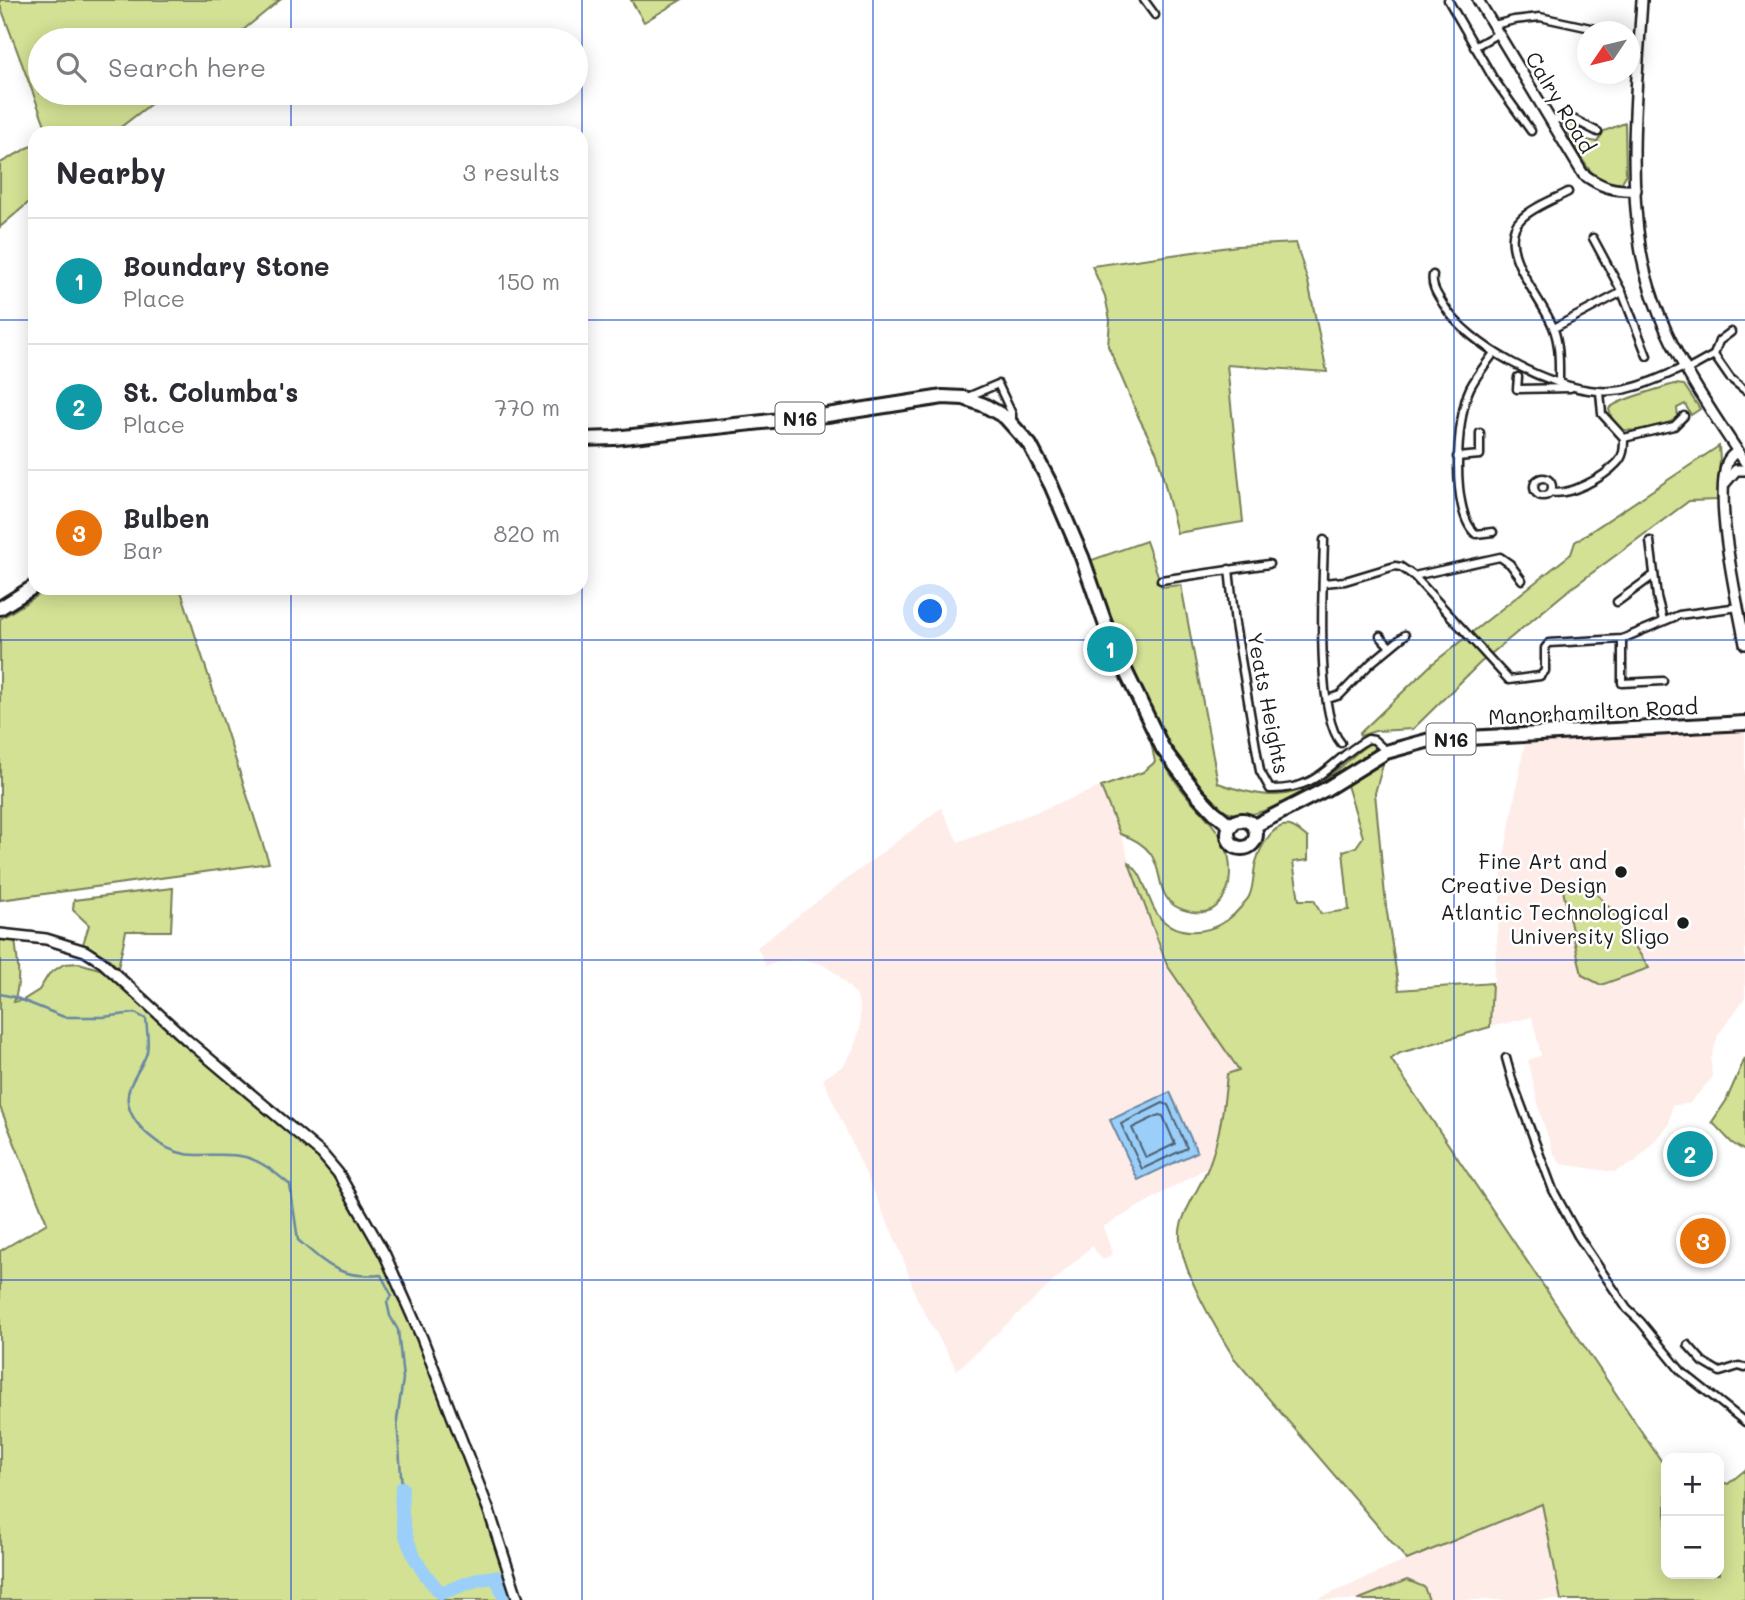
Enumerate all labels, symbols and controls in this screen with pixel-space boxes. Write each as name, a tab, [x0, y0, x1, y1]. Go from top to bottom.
north arrow	[1577, 21, 1640, 84]
search box	[28, 28, 588, 105]
street label: Calry Road	[1520, 46, 1602, 158]
icon: search	[52, 48, 90, 86]
text: Search here	[108, 50, 266, 84]
text: Nearby	[56, 152, 166, 192]
text: 3 results	[463, 157, 560, 187]
text: Boundary Stone	[123, 249, 330, 283]
text: 1	[74, 266, 84, 296]
text: 150 m	[496, 266, 560, 296]
text: Place	[123, 283, 185, 313]
text: St. Columba's	[123, 375, 298, 409]
text: 2	[73, 392, 85, 422]
text: 770 m	[495, 392, 560, 422]
road number: N16	[776, 402, 824, 434]
text: Place	[123, 409, 185, 439]
text: Bulben	[123, 501, 209, 535]
text: 3	[72, 518, 86, 548]
text: 820 m	[493, 518, 560, 548]
text: Bar	[123, 535, 163, 565]
your location	[913, 594, 947, 628]
pin: 1	[1087, 623, 1133, 675]
street label: Yeats Heights	[1242, 630, 1296, 776]
street label: Manorhamilton Road	[1487, 692, 1699, 730]
road number: N16	[1426, 724, 1476, 754]
place label: Fine Art and Creative Design	[1441, 847, 1607, 898]
marker: Fine Art and Creative Design	[1613, 864, 1629, 880]
place label: Atlantic Technological University Sligo	[1440, 898, 1669, 949]
marker: Atlantic Technological University Sligo	[1675, 915, 1691, 931]
pin: 2	[1667, 1128, 1713, 1180]
pin: 3	[1680, 1215, 1726, 1267]
map controls	[1661, 1453, 1724, 1579]
button: +	[1661, 1453, 1724, 1516]
button: −	[1661, 1516, 1724, 1579]

